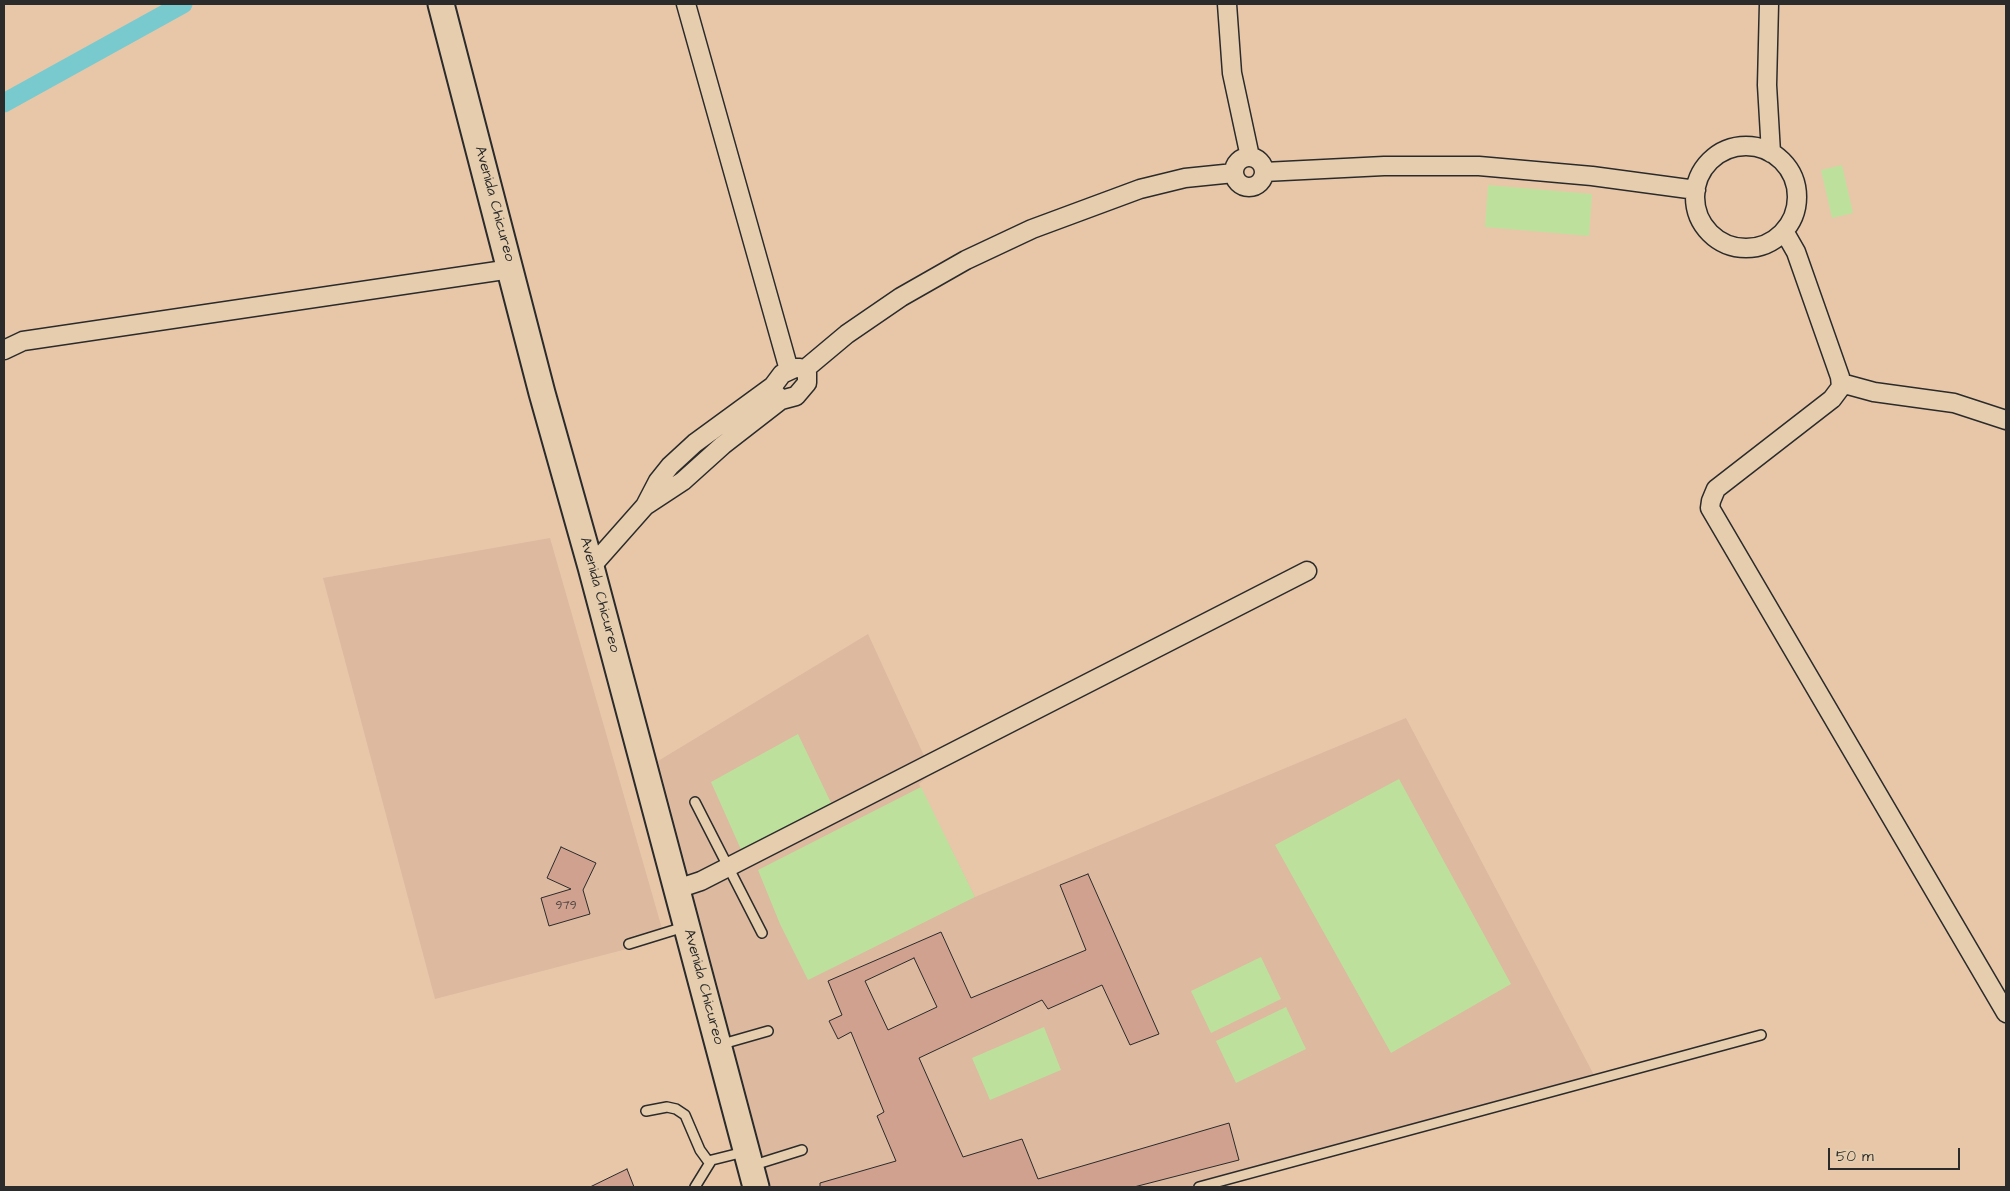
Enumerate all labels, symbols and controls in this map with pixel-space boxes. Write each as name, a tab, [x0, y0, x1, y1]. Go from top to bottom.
street label: Avenida Chicureo	[470, 144, 518, 264]
street label: Avenida Chicureo	[575, 535, 623, 655]
house number: 979	[555, 899, 577, 913]
street label: Avenida Chicureo	[679, 927, 727, 1047]
scale bar	[1830, 1138, 1962, 1170]
text: 50 m	[1836, 1146, 1874, 1167]

